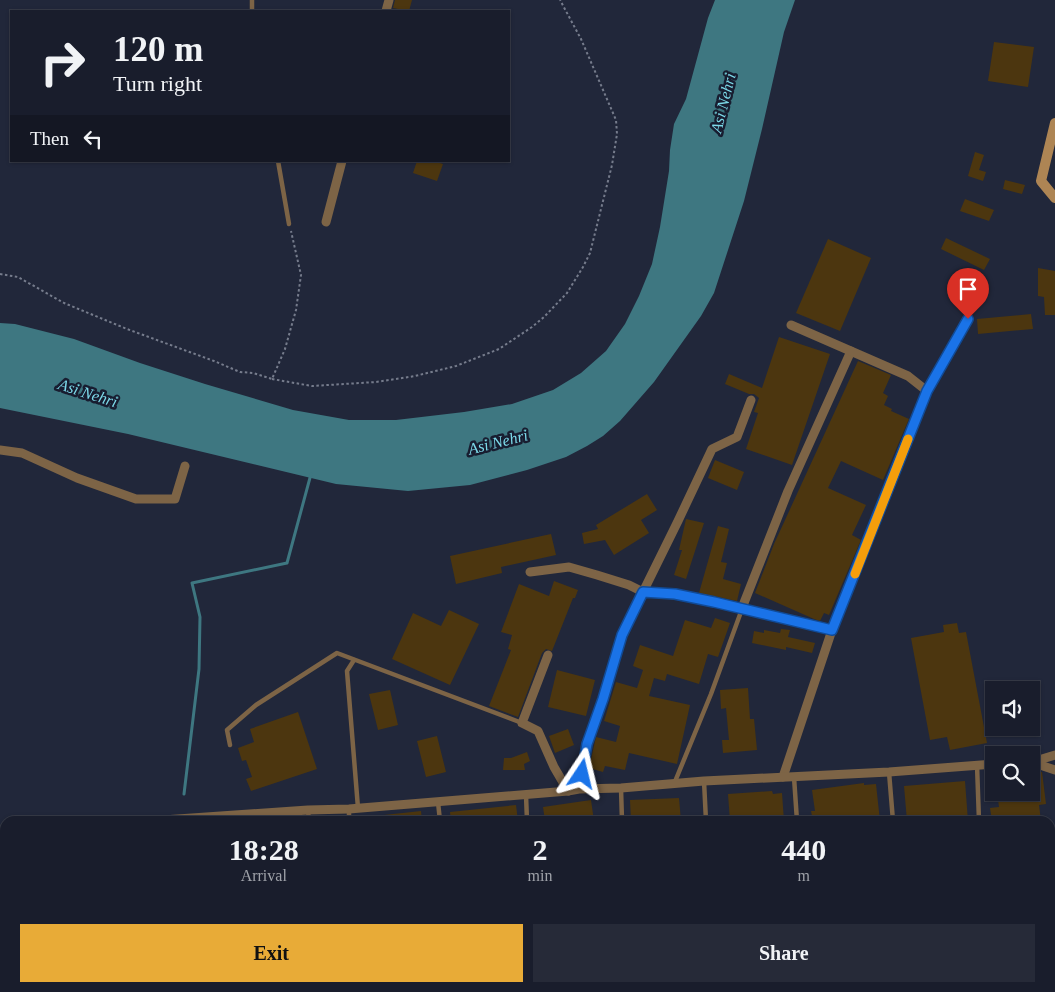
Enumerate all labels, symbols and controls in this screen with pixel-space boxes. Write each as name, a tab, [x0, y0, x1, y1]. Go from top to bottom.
icon: right	[30, 30, 95, 95]
text: 120 m	[113, 30, 203, 69]
text: Turn right	[113, 71, 202, 96]
water label: Asi Nehri	[707, 71, 739, 136]
icon: left	[79, 125, 107, 153]
text: Then	[30, 128, 69, 149]
pin	[947, 268, 989, 319]
icon: arrive	[954, 275, 982, 303]
water label: Asi Nehri	[55, 375, 120, 410]
water label: Asi Nehri	[465, 426, 530, 458]
map controls	[985, 681, 1040, 801]
button: sound	[985, 681, 1040, 736]
button: search	[985, 746, 1040, 801]
position arrow	[555, 747, 607, 799]
text: 18:28	[229, 833, 299, 866]
text: 2	[532, 833, 547, 866]
text: 440	[781, 833, 826, 866]
text: Arrival	[241, 867, 287, 884]
text: min	[528, 867, 552, 884]
text: m	[797, 867, 810, 884]
button: Exit	[20, 924, 523, 982]
button: Share	[533, 924, 1035, 982]

